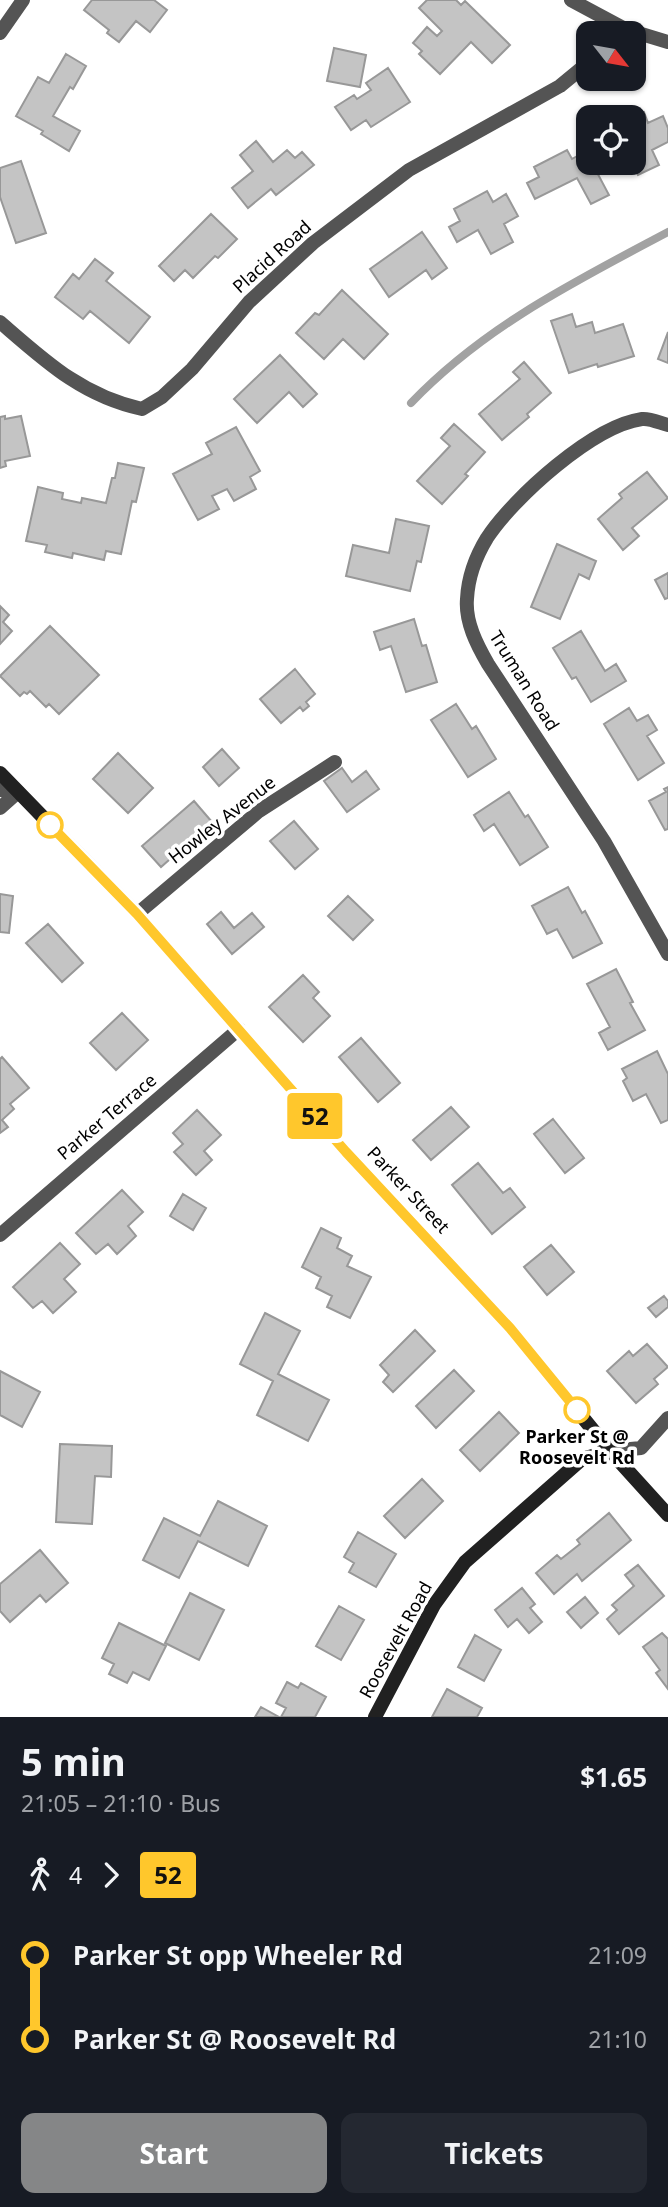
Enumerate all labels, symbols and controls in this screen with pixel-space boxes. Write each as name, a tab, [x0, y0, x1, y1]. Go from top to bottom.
north arrow	[576, 21, 646, 91]
map controls	[576, 21, 646, 175]
button: locate	[576, 105, 646, 175]
street label: Placid Road	[227, 215, 316, 298]
street label: Truman Road	[485, 626, 565, 735]
street label: Howley Avenue	[163, 770, 280, 869]
unlabelled marker	[37, 812, 63, 838]
street label: Parker Terrace	[52, 1068, 161, 1165]
line badge: 52	[284, 1093, 346, 1139]
text: 52	[301, 1099, 329, 1132]
street label: Parker Street	[362, 1141, 456, 1238]
marker: Parker St @ Roosevelt Rd	[564, 1397, 590, 1423]
place label: Parker St @ Roosevelt Rd	[519, 1424, 635, 1469]
street label: Roosevelt Road	[353, 1577, 437, 1702]
text: 5 min	[21, 1735, 126, 1787]
text: $1.65	[580, 1759, 647, 1795]
text: 21:05 – 21:10 · Bus	[21, 1787, 220, 1819]
icon: walk	[21, 1856, 59, 1894]
icon: forward	[92, 1856, 130, 1894]
text: 52	[154, 1858, 182, 1891]
text: 4	[69, 1859, 82, 1891]
text: Parker St opp Wheeler Rd	[73, 1937, 403, 1973]
text: 21:09	[588, 1939, 647, 1971]
text: Parker St @ Roosevelt Rd	[73, 2021, 396, 2057]
text: 21:10	[588, 2023, 647, 2055]
button: Start	[21, 2113, 327, 2193]
button: Tickets	[341, 2113, 647, 2193]

